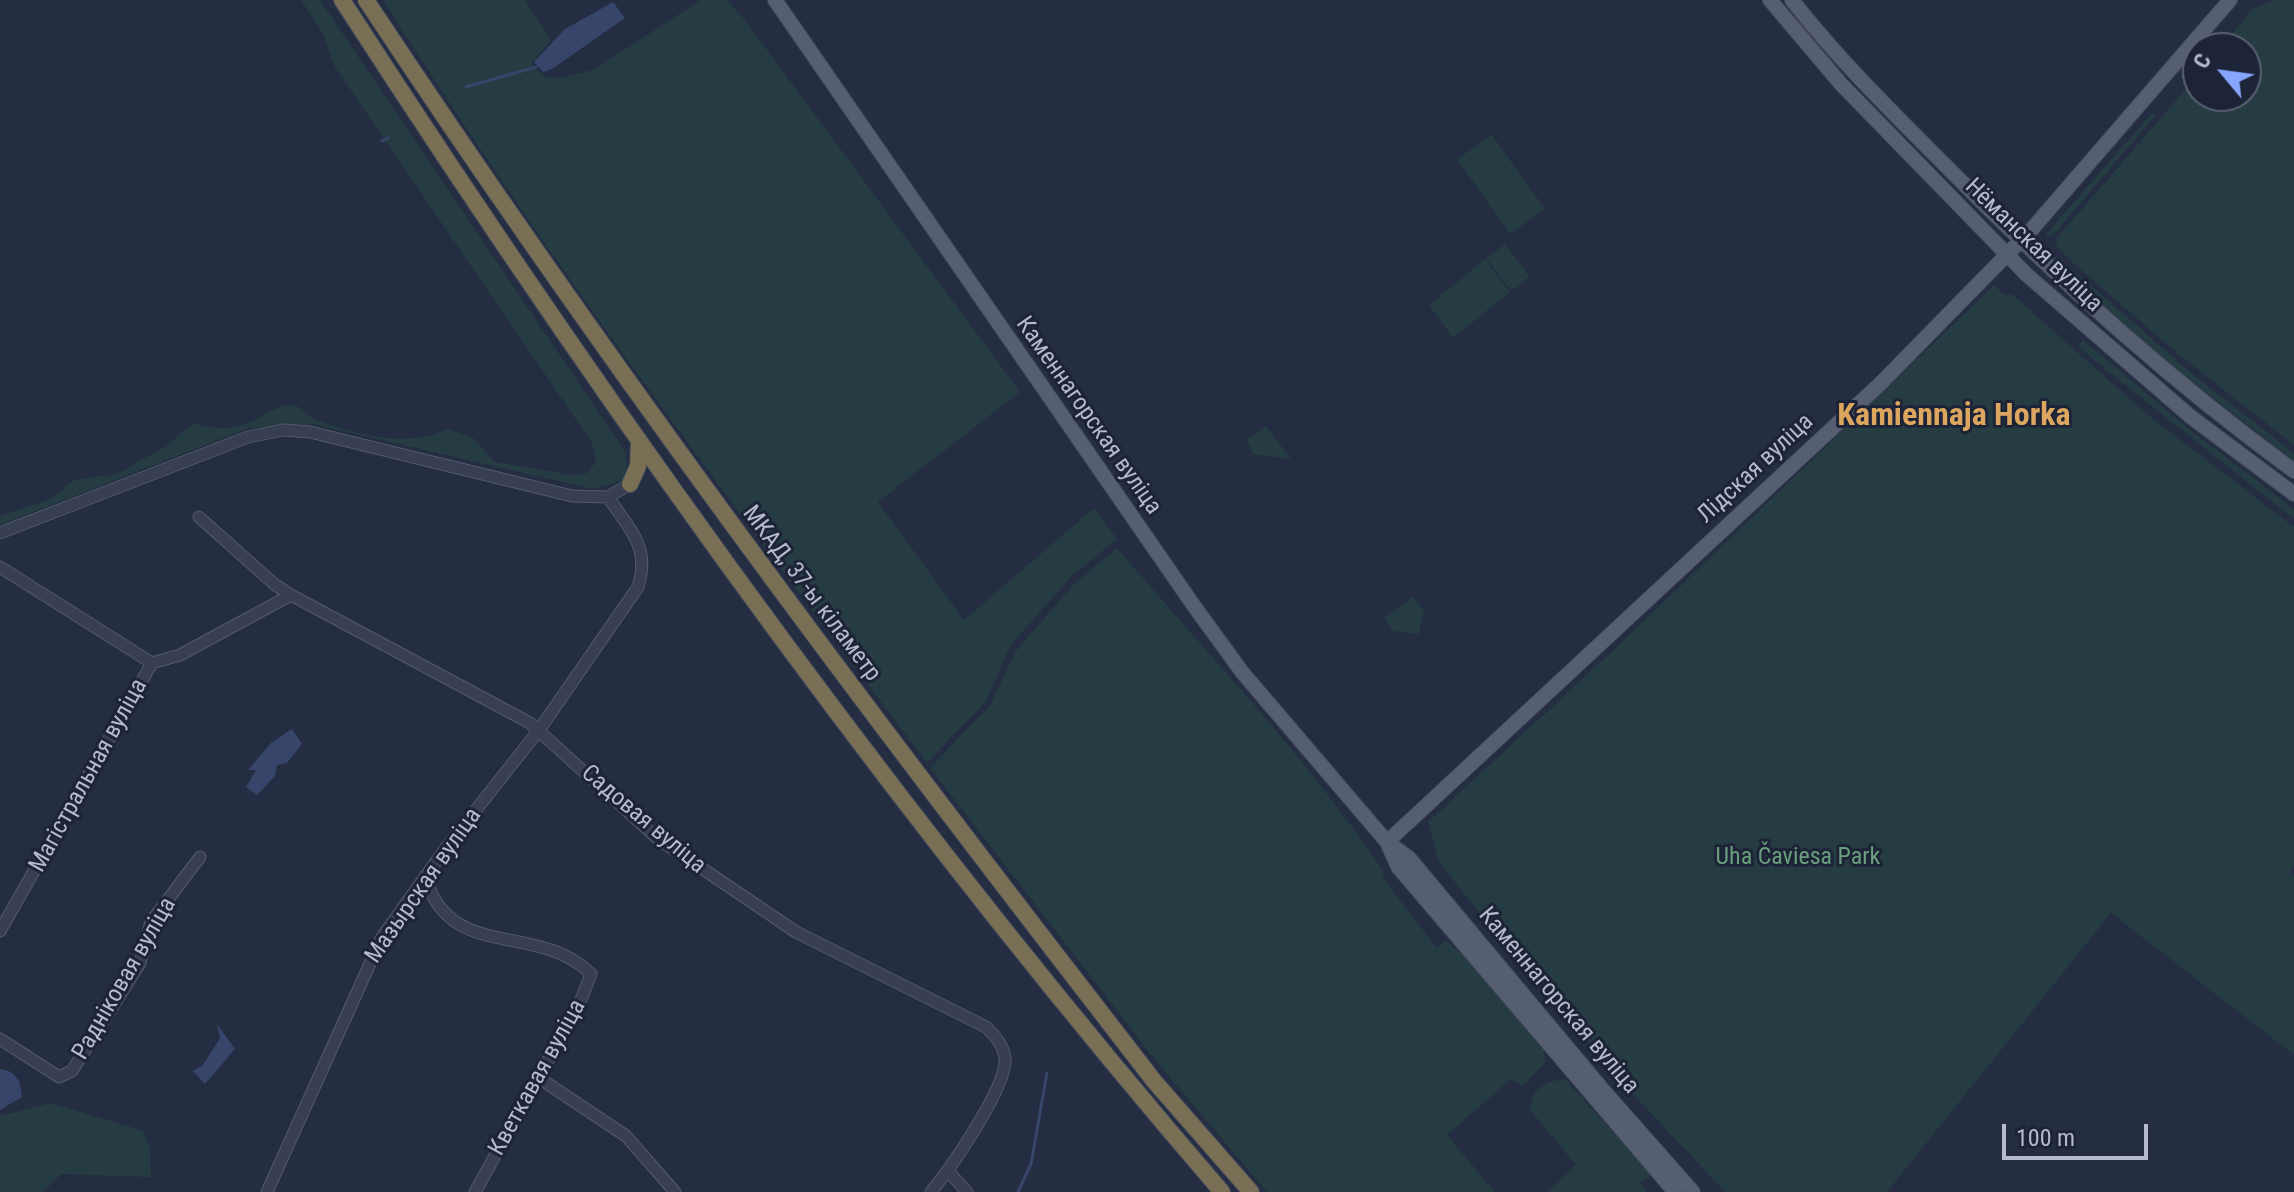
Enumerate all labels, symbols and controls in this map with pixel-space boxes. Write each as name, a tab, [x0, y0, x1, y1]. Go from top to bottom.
north arrow	[2182, 32, 2262, 112]
text: С	[2188, 50, 2216, 73]
street label: Нёманская вуліца	[1958, 173, 2108, 319]
street label: Каменнагорская вуліца	[1009, 312, 1167, 520]
district label: Kamiennaja Horka	[1837, 398, 2071, 436]
street label: Лідская вуліца	[1692, 408, 1820, 530]
street label: МКАД, 37-ы кіламетр	[736, 500, 886, 688]
street label: Магістральная вуліца	[24, 674, 154, 878]
street label: Садовая вуліца	[575, 759, 711, 881]
street label: Мазырская вуліца	[360, 803, 488, 969]
park label: Uha Čaviesa Park	[1716, 844, 1880, 872]
street label: Радніковая вуліца	[67, 893, 183, 1065]
street label: Каменнагорская вуліца	[1472, 902, 1644, 1100]
street label: Кветкавая вуліца	[483, 995, 593, 1161]
scale bar	[2006, 1108, 2152, 1158]
text: 100 m	[2016, 1124, 2075, 1152]

